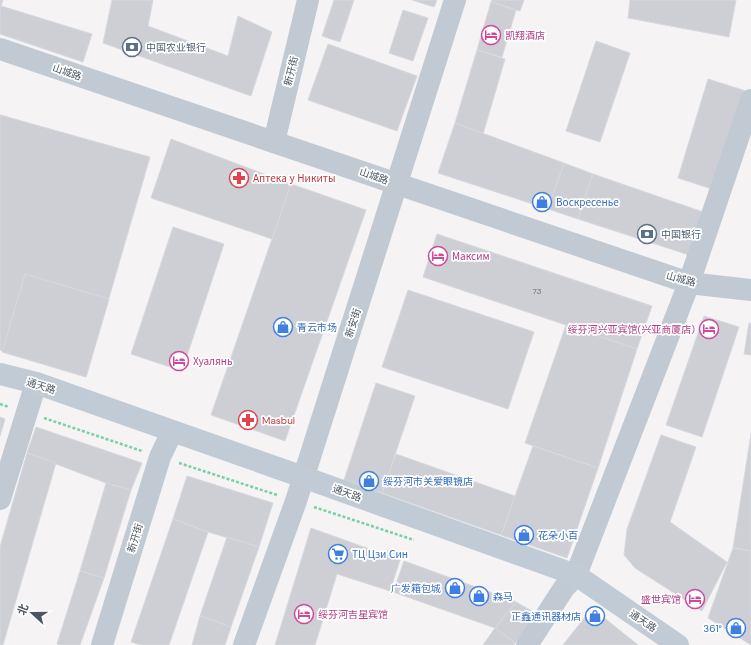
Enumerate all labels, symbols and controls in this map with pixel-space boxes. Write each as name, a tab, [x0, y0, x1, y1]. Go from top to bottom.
hotel icon: 凯翔酒店	[480, 24, 502, 46]
place label: 凯翔酒店	[505, 29, 545, 42]
bank icon: 中国农业银行	[121, 36, 143, 58]
place label: 中国农业银行	[146, 41, 206, 54]
street label: 新开街	[281, 55, 301, 87]
street label: 山城路	[51, 61, 83, 83]
street label: 山城路	[358, 165, 390, 187]
pharmacy icon: Аптека у Никиты	[228, 167, 250, 189]
place label: Аптека у Никиты	[253, 172, 335, 185]
shop icon: Воскресенье	[531, 191, 553, 213]
place label: Воскресенье	[556, 196, 619, 209]
bank icon: 中国银行	[636, 223, 658, 245]
place label: 中国银行	[661, 228, 701, 241]
hotel icon: Максим	[427, 245, 449, 267]
place label: Максим	[452, 250, 490, 263]
street label: 山城路	[665, 269, 697, 289]
house number: 73	[533, 286, 542, 296]
street label: 新安街	[342, 307, 364, 339]
shop icon: 青云市场	[272, 316, 294, 338]
hotel icon: 绥芬河兴亚宾馆(兴亚商厦店)	[698, 318, 720, 340]
place label: 青云市场	[297, 321, 337, 334]
place label: 绥芬河兴亚宾馆(兴亚商厦店)	[568, 323, 695, 336]
hotel icon: Хуалянь	[168, 350, 190, 372]
place label: Хуалянь	[193, 355, 233, 368]
street label: 通天路	[25, 375, 57, 397]
pharmacy icon: Masbul	[237, 409, 259, 431]
place label: Masbul	[262, 414, 295, 427]
shop icon: 绥芬河市关爱眼镜店	[358, 470, 380, 492]
place label: 绥芬河市关爱眼镜店	[383, 475, 473, 488]
street label: 通天路	[331, 482, 363, 504]
street label: 新开街	[124, 522, 146, 554]
shop icon: 花朵小百	[513, 524, 535, 546]
place label: 花朵小百	[538, 529, 578, 542]
supermarket icon: ТЦ Цзи Син	[327, 543, 349, 565]
place label: ТЦ Цзи Син	[352, 548, 408, 561]
shop icon: 广发箱包城	[444, 577, 466, 599]
place label: 广发箱包城	[391, 582, 441, 595]
shop icon: 森马	[468, 585, 490, 607]
hotel icon: 盛世宾馆	[684, 588, 706, 610]
place label: 森马	[493, 590, 513, 603]
north arrow	[12, 593, 52, 633]
place label: 盛世宾馆	[641, 593, 681, 606]
text: 北	[14, 602, 31, 617]
hotel icon: 绥芬河吉星宾馆	[293, 603, 315, 625]
shop icon: 正鑫通讯器材店	[584, 605, 606, 627]
street label: 通天路	[627, 607, 659, 635]
place label: 绥芬河吉星宾馆	[318, 608, 388, 621]
place label: 正鑫通讯器材店	[511, 610, 581, 623]
shop icon: 361°	[725, 617, 747, 639]
place label: 361°	[703, 622, 723, 635]

